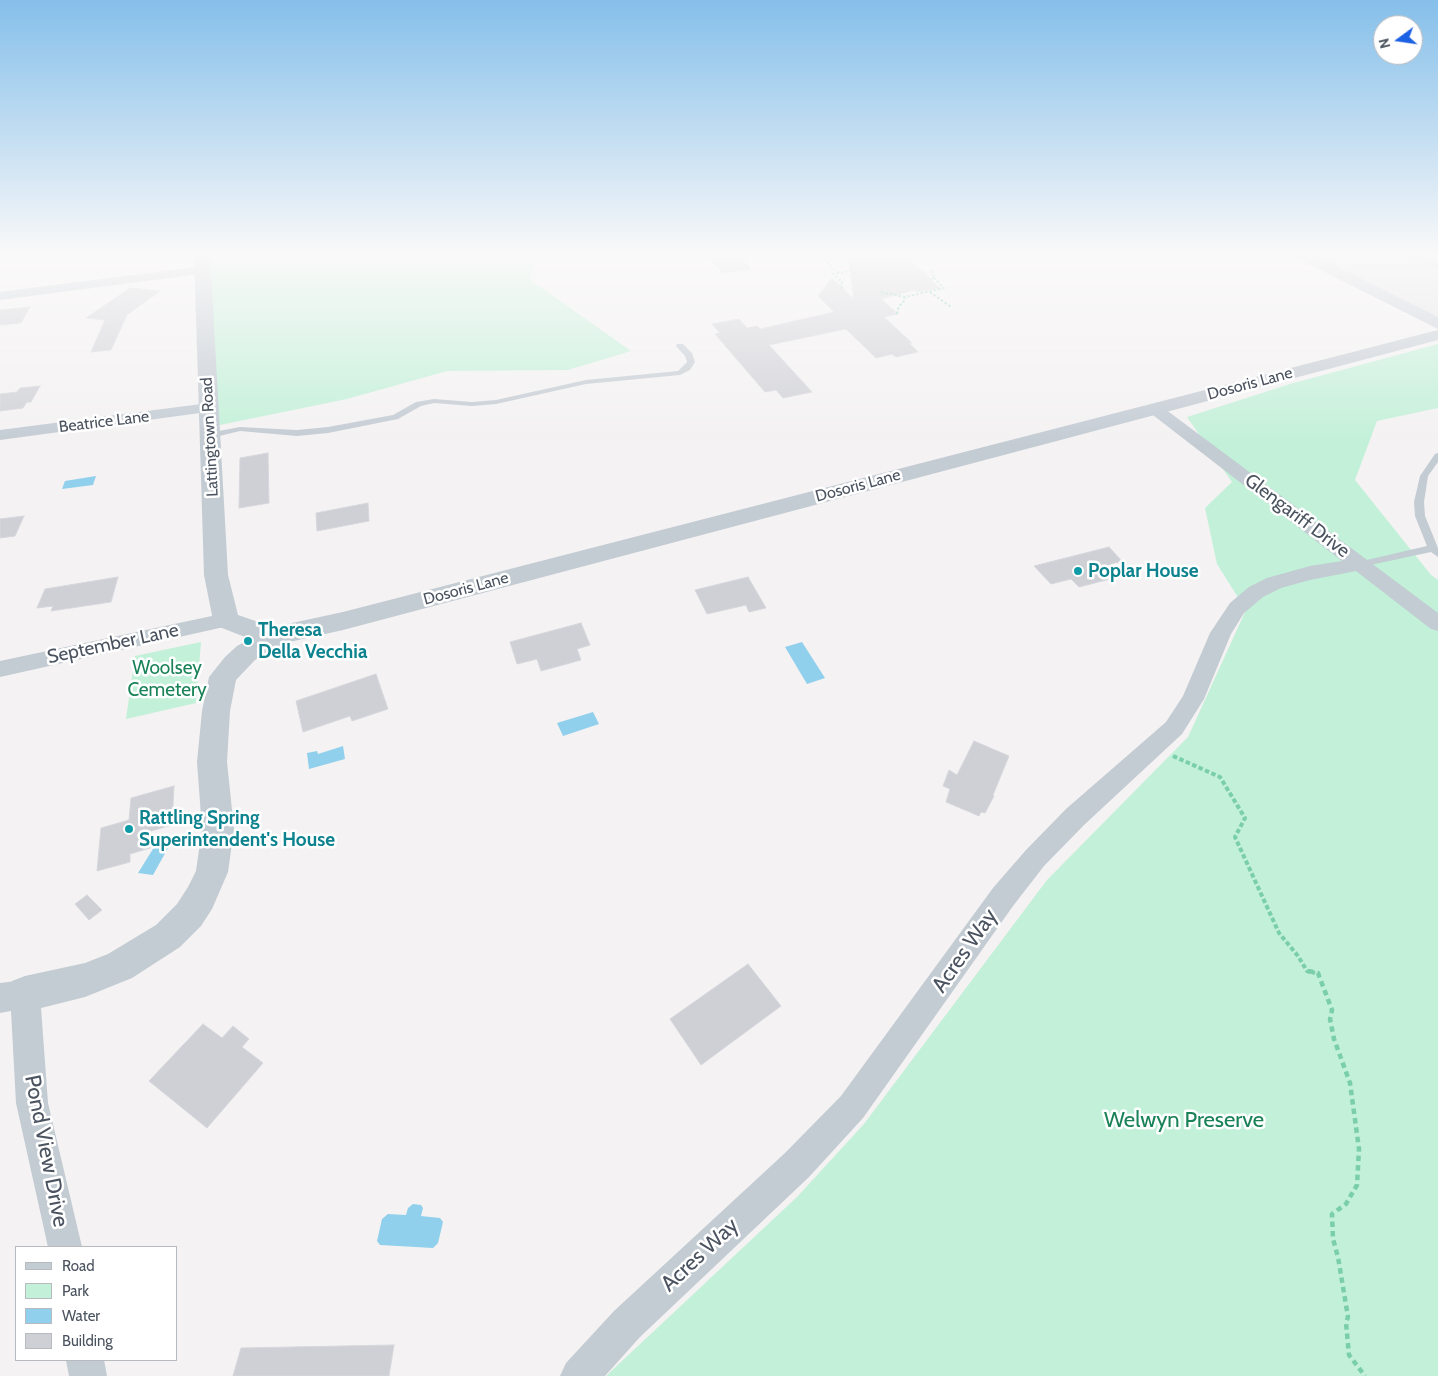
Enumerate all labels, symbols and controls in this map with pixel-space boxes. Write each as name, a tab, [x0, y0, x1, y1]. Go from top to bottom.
north arrow	[1373, 15, 1423, 65]
text: N	[1374, 36, 1394, 50]
street label: Dosoris Lane	[1205, 363, 1295, 405]
street label: Lattingtown Road	[197, 377, 223, 497]
street label: Beatrice Lane	[58, 407, 150, 437]
street label: Dosoris Lane	[813, 465, 903, 507]
street label: Glengariff Drive	[1240, 469, 1354, 563]
place label: Poplar House	[1088, 560, 1199, 582]
marker: Poplar House	[1072, 565, 1084, 577]
street label: Dosoris Lane	[421, 568, 511, 610]
street label: September Lane	[45, 619, 181, 669]
place label: Theresa Della Vecchia	[258, 619, 367, 663]
marker: Theresa Della Vecchia	[242, 635, 254, 647]
park label: Woolsey Cemetery	[127, 657, 207, 701]
place label: Rattling Spring Superintendent's House	[139, 807, 335, 851]
marker: Rattling Spring Superintendent's House	[123, 823, 135, 835]
street label: Acres Way	[927, 904, 1003, 998]
street label: Pond View Drive	[18, 1073, 74, 1229]
park label: Welwyn Preserve	[1104, 1108, 1264, 1134]
street label: Acres Way	[656, 1212, 744, 1298]
legend	[15, 1246, 178, 1361]
text: Road	[62, 1257, 95, 1275]
text: Park	[62, 1282, 89, 1300]
text: Water	[62, 1307, 100, 1325]
text: Building	[62, 1332, 113, 1350]

